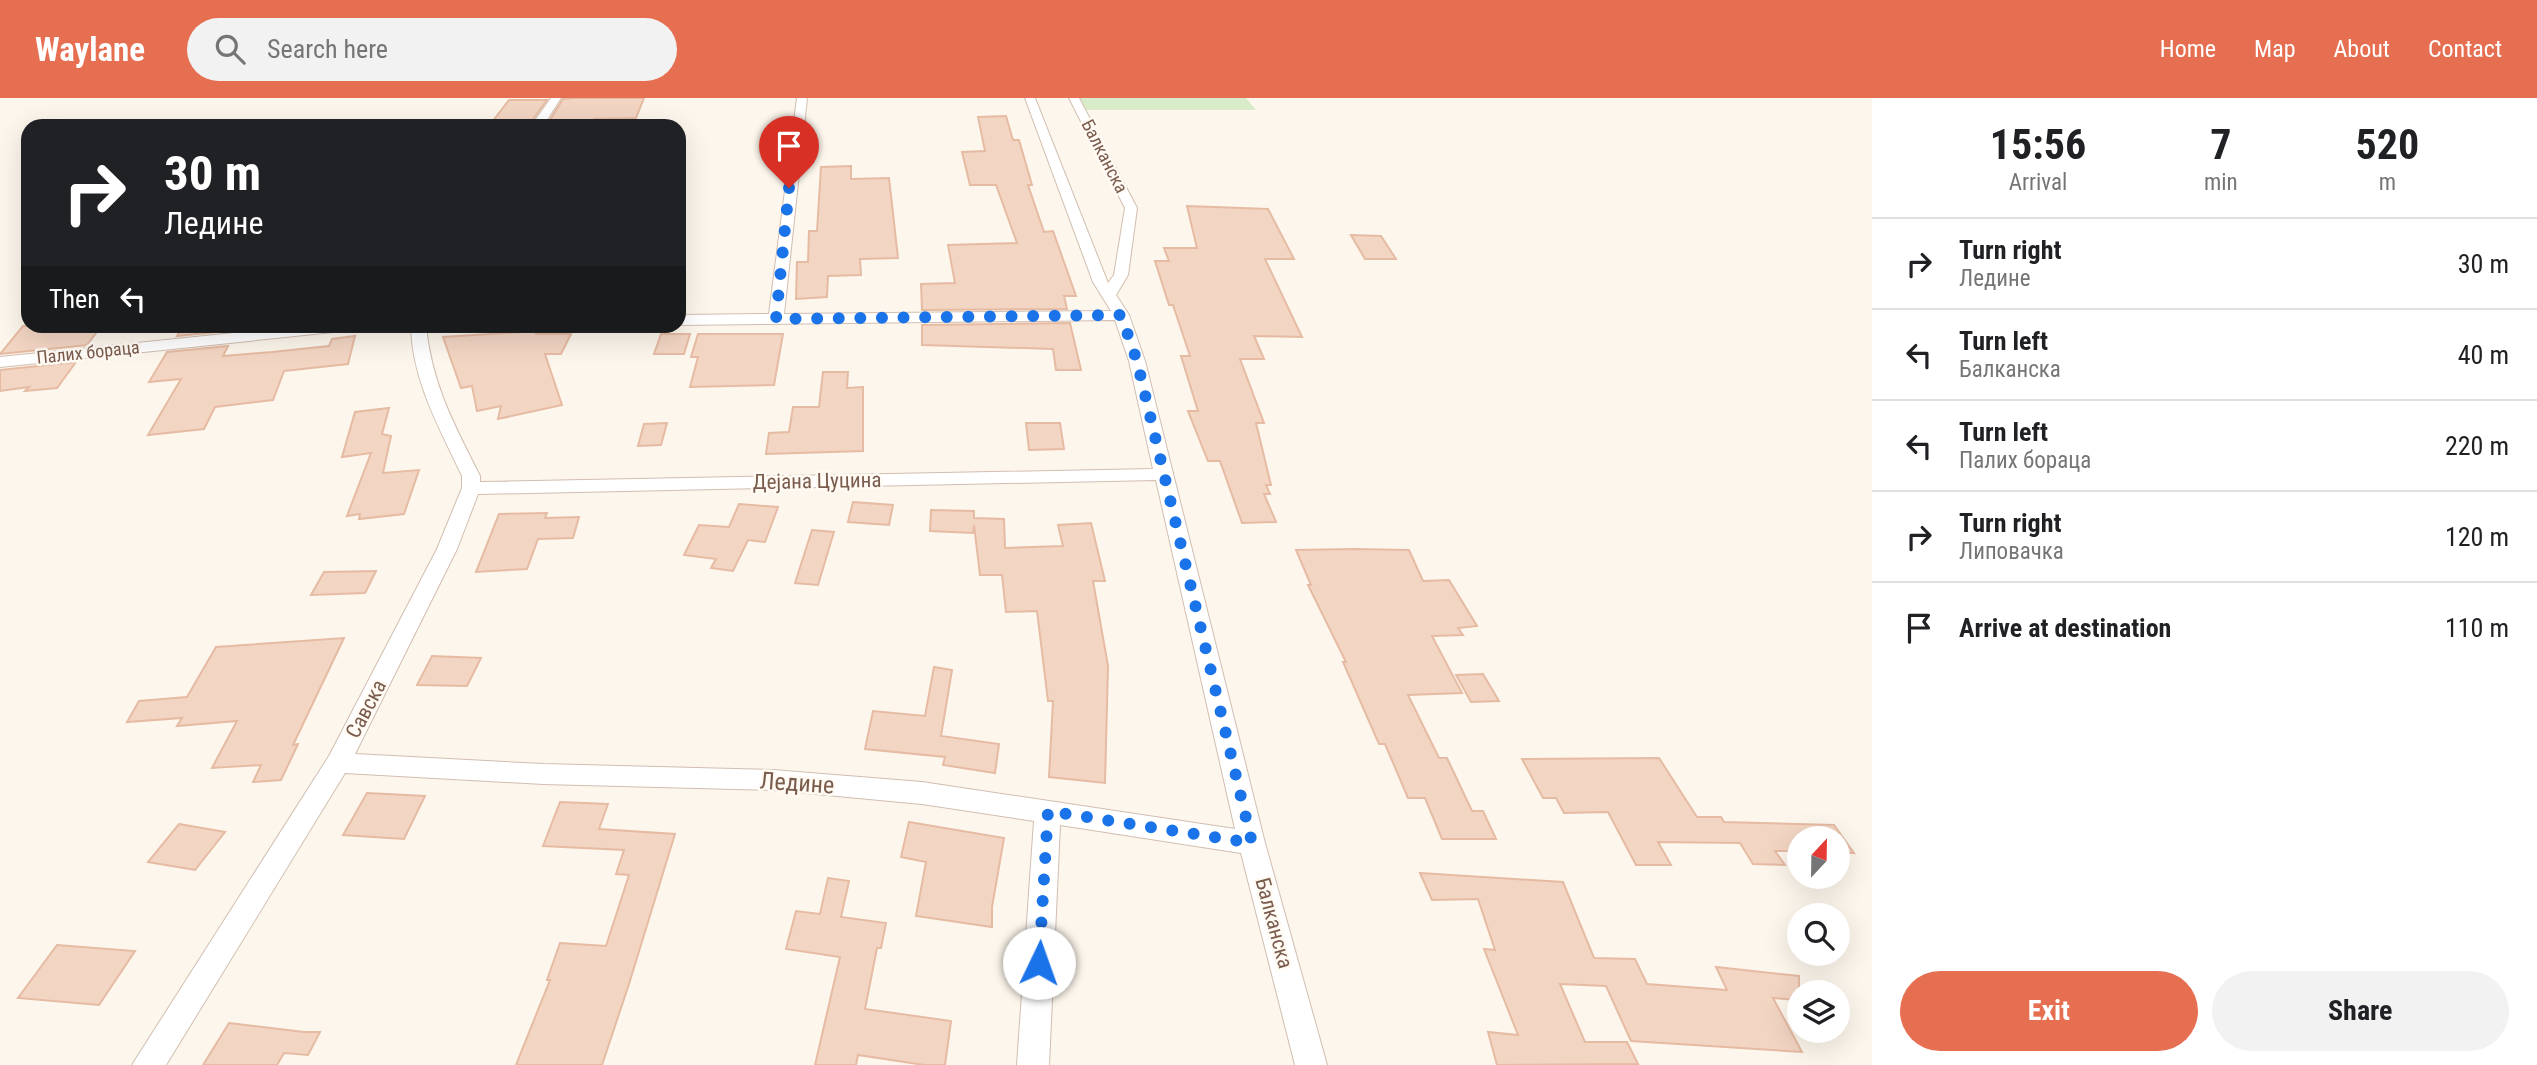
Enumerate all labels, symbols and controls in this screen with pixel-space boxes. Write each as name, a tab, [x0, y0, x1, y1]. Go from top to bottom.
search box	[187, 18, 677, 81]
text: Waylane	[35, 30, 145, 69]
icon: search	[211, 30, 249, 68]
text: Search here	[267, 34, 388, 64]
text: Home	[2160, 35, 2216, 63]
text: Map	[2254, 35, 2296, 63]
text: About	[2334, 35, 2390, 63]
text: Contact	[2428, 35, 2502, 63]
pin	[759, 116, 819, 188]
street label: Балканска	[1078, 116, 1132, 196]
text: 15:56	[1990, 120, 2086, 169]
text: 7	[2210, 120, 2231, 169]
text: 520	[2355, 120, 2419, 169]
icon: arrive	[770, 127, 808, 165]
text: 30 m	[164, 145, 261, 202]
icon: right	[49, 147, 140, 238]
text: Arrival	[2009, 169, 2067, 196]
text: min	[2204, 169, 2238, 196]
text: m	[2379, 169, 2396, 196]
text: Ледине	[164, 204, 263, 242]
text: Turn right	[1959, 235, 2061, 265]
icon: right	[1900, 245, 1938, 283]
text: 30 m	[2458, 249, 2509, 279]
text: Ледине	[1959, 265, 2030, 292]
icon: left	[114, 280, 152, 318]
text: Then	[49, 284, 100, 314]
text: Turn left	[1959, 326, 2048, 356]
street label: Палих бораца	[35, 336, 141, 368]
icon: left	[1900, 336, 1938, 374]
text: 40 m	[2458, 340, 2509, 370]
text: Балканска	[1959, 356, 2061, 383]
text: Turn left	[1959, 417, 2048, 447]
icon: left	[1900, 427, 1938, 465]
text: 220 m	[2445, 431, 2509, 461]
text: Палих бораца	[1959, 447, 2091, 474]
street label: Дејана Цуцина	[752, 468, 882, 494]
text: Turn right	[1959, 508, 2061, 538]
icon: right	[1900, 518, 1938, 556]
text: 120 m	[2445, 522, 2509, 552]
text: Липовачка	[1959, 538, 2064, 565]
icon: arrive	[1900, 609, 1938, 647]
text: Arrive at destination	[1959, 613, 2171, 643]
text: 110 m	[2445, 613, 2509, 643]
street label: Савска	[341, 676, 391, 742]
street label: Ледине	[759, 766, 835, 800]
north arrow	[1787, 826, 1850, 889]
map controls	[1787, 826, 1850, 1043]
street label: Балканска	[1250, 875, 1298, 971]
button: search	[1787, 903, 1850, 966]
position arrow	[1002, 926, 1076, 1000]
button: Exit	[1900, 971, 2198, 1051]
button: Share	[2212, 971, 2509, 1051]
button: layers	[1787, 980, 1850, 1043]

